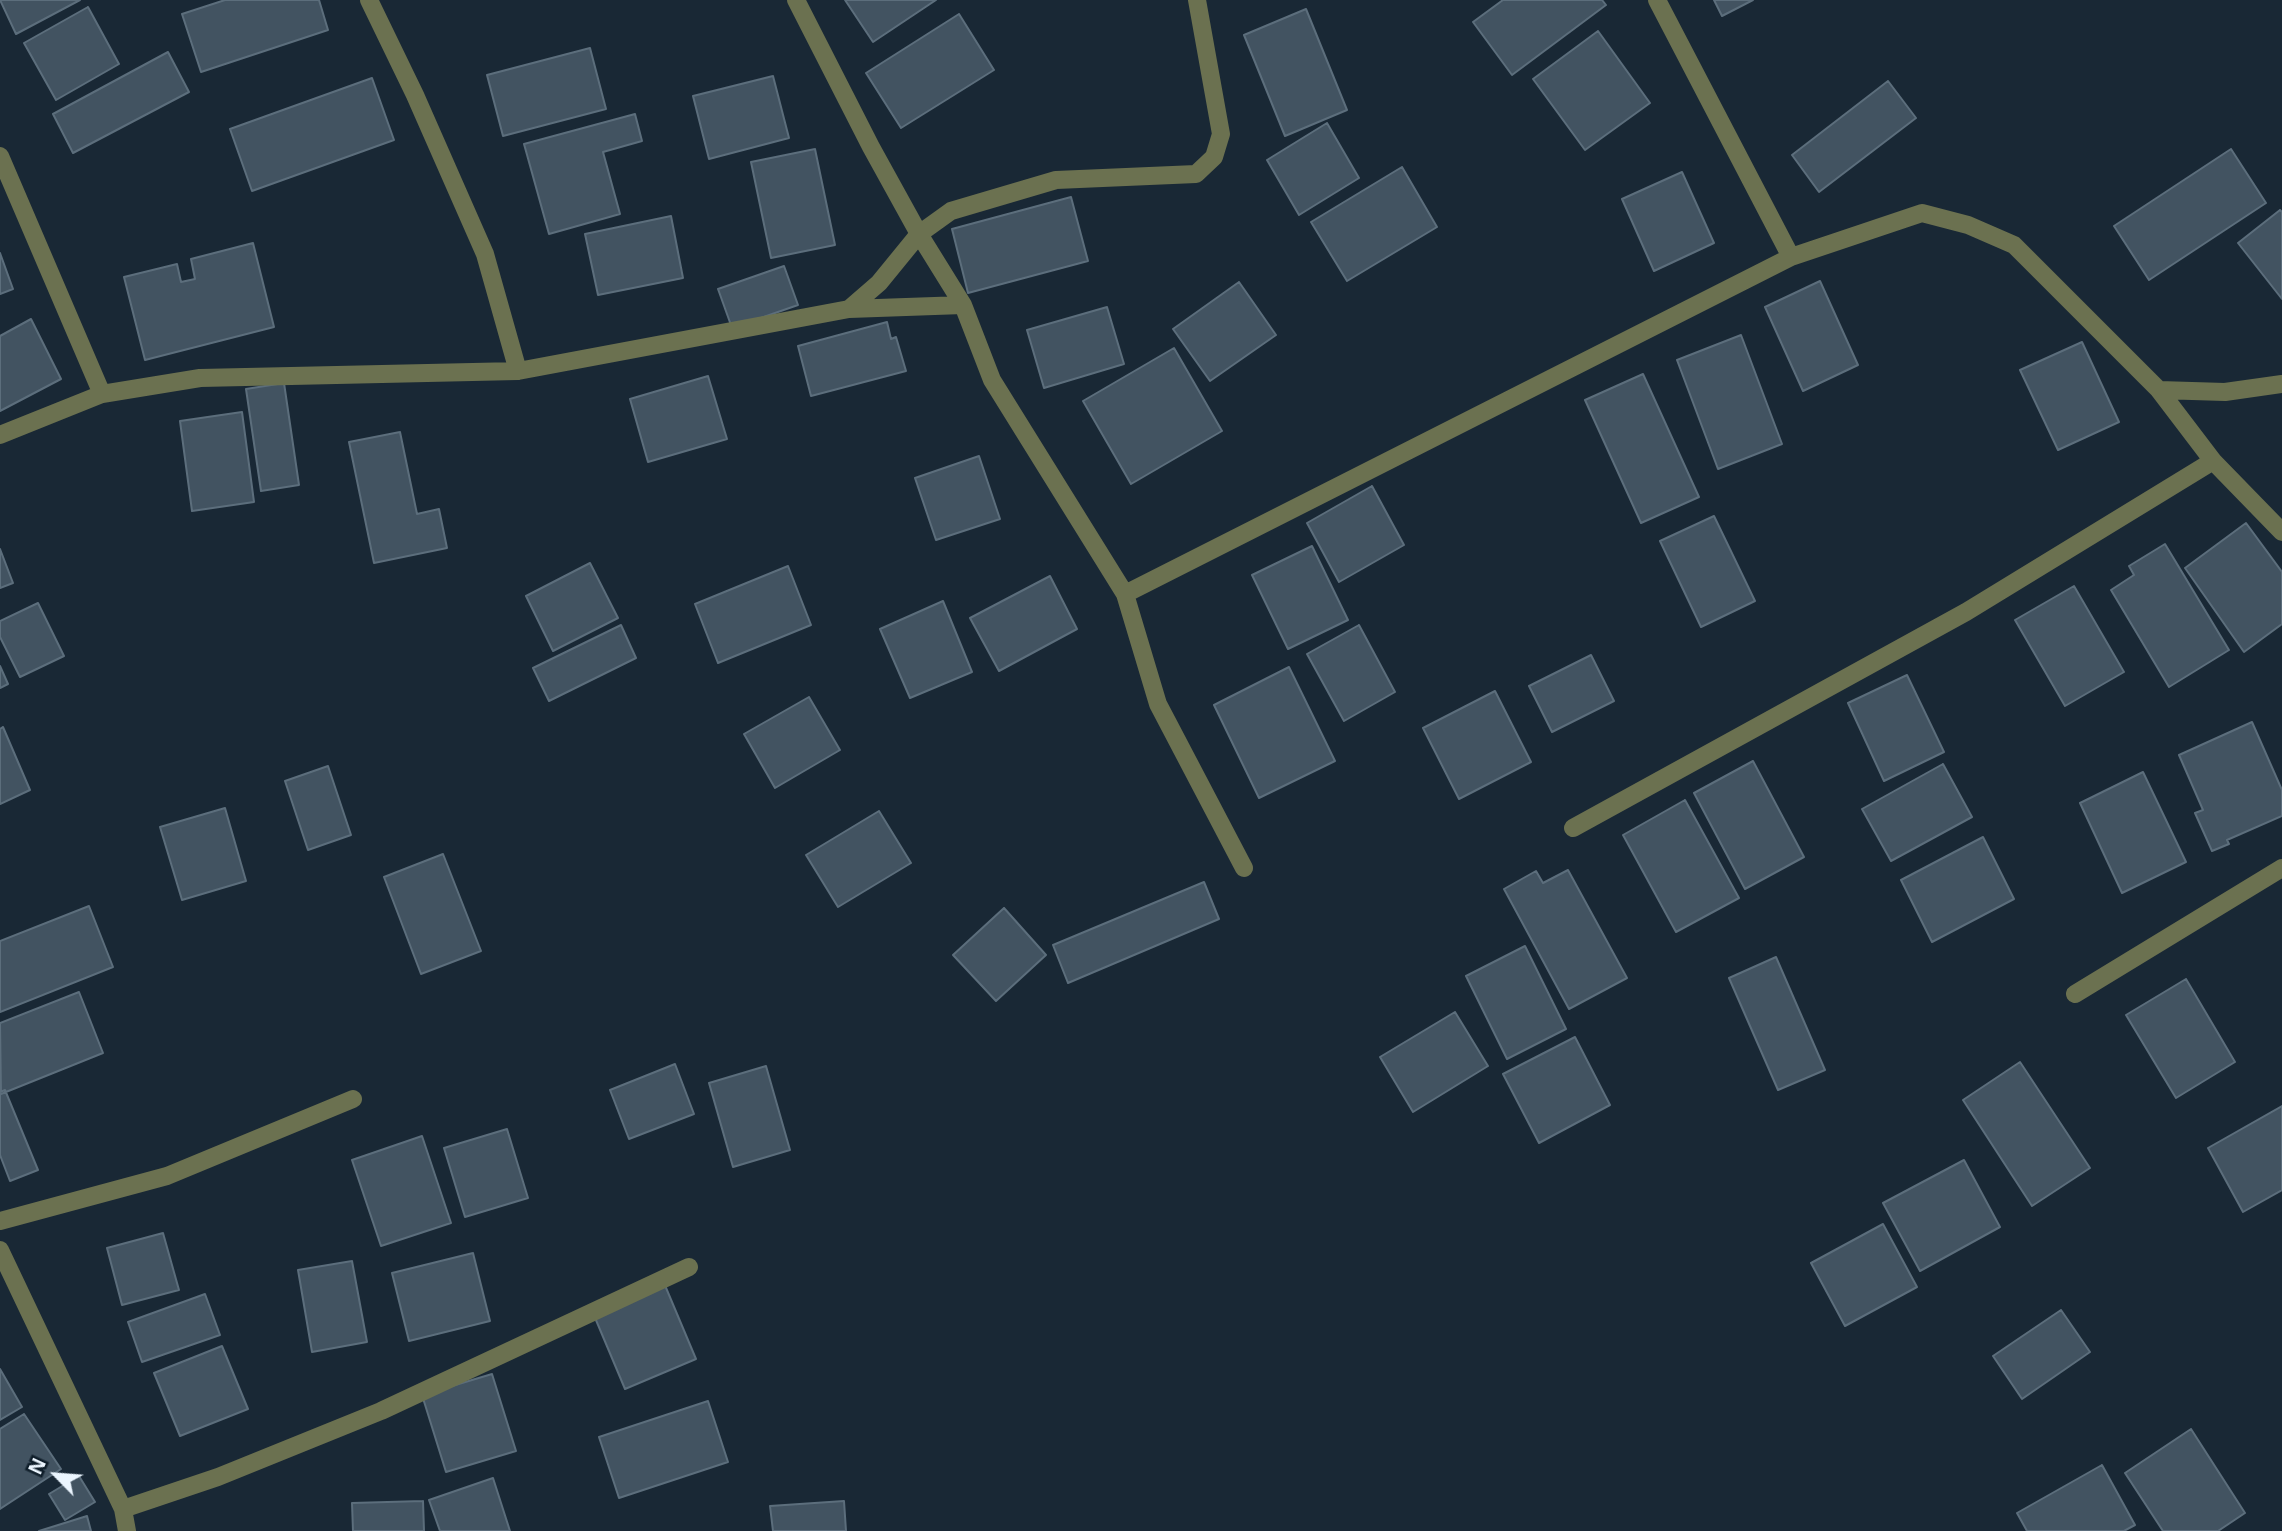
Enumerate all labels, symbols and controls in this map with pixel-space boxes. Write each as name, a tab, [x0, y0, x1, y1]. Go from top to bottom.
north arrow	[21, 1440, 91, 1510]
text: N	[22, 1454, 52, 1479]

